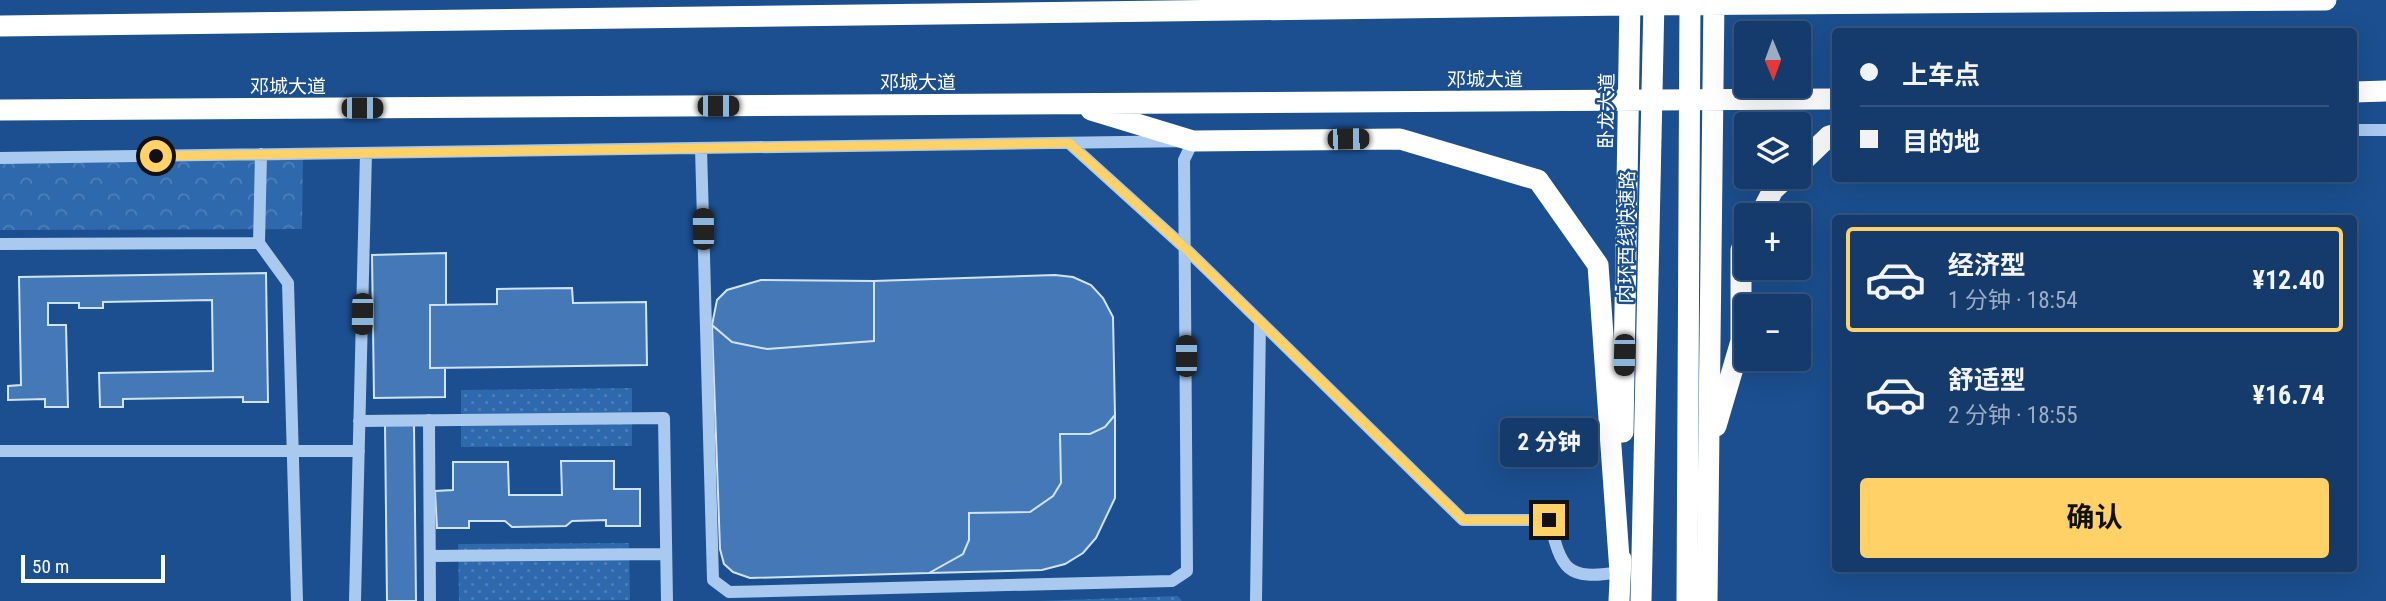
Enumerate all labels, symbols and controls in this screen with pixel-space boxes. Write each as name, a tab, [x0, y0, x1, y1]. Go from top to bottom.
north arrow	[1734, 21, 1811, 98]
map controls	[1734, 21, 1811, 371]
text: 上车点	[1902, 60, 1980, 90]
street label: 邓城大道	[1447, 68, 1523, 91]
street label: 邓城大道	[880, 71, 956, 94]
street label: 卧龙大道	[1594, 73, 1619, 149]
street label: 邓城大道	[250, 75, 326, 98]
car	[698, 96, 740, 117]
car	[342, 98, 384, 119]
button: layers	[1734, 112, 1811, 189]
text: 目的地	[1902, 127, 1980, 157]
car	[1327, 128, 1370, 150]
route start	[140, 140, 172, 172]
street label: 内环西线快速路	[1614, 170, 1639, 304]
button: +	[1734, 203, 1811, 280]
car	[693, 208, 714, 250]
icon: car	[1864, 248, 1927, 311]
text: 经济型	[1948, 250, 2026, 280]
text: ¥12.40	[2253, 265, 2325, 295]
text: 1 分钟 · 18:54	[1948, 287, 2078, 314]
car	[352, 293, 373, 335]
button: −	[1734, 294, 1811, 371]
car	[1614, 334, 1635, 376]
car	[1176, 335, 1197, 377]
icon: car	[1864, 363, 1927, 426]
text: 舒适型	[1948, 365, 2026, 395]
text: ¥16.74	[2253, 380, 2325, 410]
text: 2 分钟 · 18:55	[1948, 402, 2078, 429]
callout: 2 分钟	[1500, 419, 1598, 468]
text: 2 分钟	[1518, 429, 1580, 456]
button: 确认	[1860, 478, 2329, 558]
route end	[1533, 504, 1565, 536]
scale bar	[21, 552, 164, 584]
text: 50 m	[32, 555, 69, 578]

